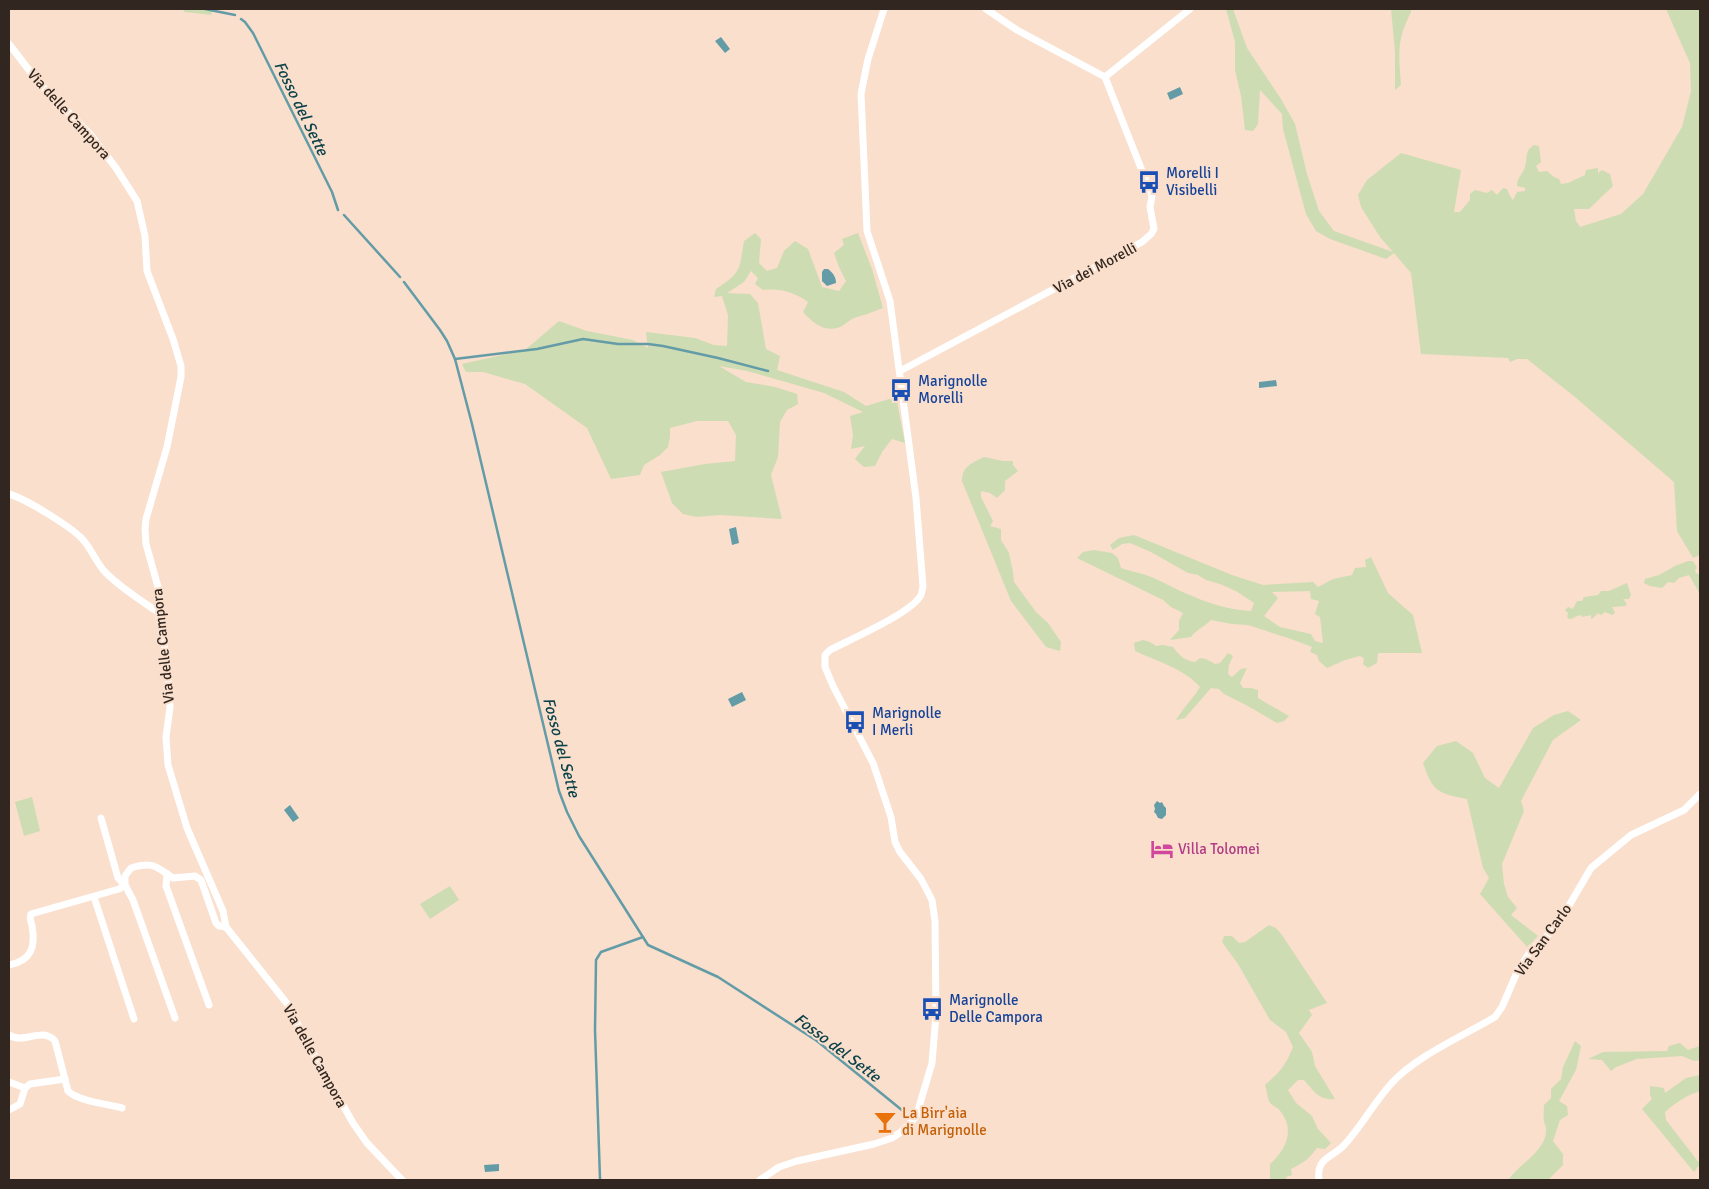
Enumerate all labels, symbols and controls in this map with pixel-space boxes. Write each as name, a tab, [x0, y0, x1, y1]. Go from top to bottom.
water label: Fosso del Sette	[270, 58, 333, 160]
street label: Via delle Campora	[24, 65, 114, 163]
place label: Morelli I Visibelli	[1166, 164, 1219, 199]
bus stop icon: Morelli I Visibelli	[1136, 169, 1162, 195]
street label: Via dei Morelli	[1050, 239, 1140, 297]
place label: Marignolle Morelli	[918, 372, 987, 407]
bus stop icon: Marignolle Morelli	[888, 377, 914, 403]
street label: Via delle Campora	[148, 588, 178, 704]
water label: Fosso del Sette	[538, 695, 584, 800]
place label: Marignolle I Merli	[872, 704, 941, 739]
bus stop icon: Marignolle I Merli	[842, 709, 868, 735]
hotel icon: Villa Tolomei	[1149, 836, 1175, 862]
place label: Villa Tolomei	[1178, 840, 1260, 858]
street label: Via San Carlo	[1511, 900, 1575, 980]
place label: Marignolle Delle Campora	[949, 991, 1043, 1026]
bus stop icon: Marignolle Delle Campora	[919, 996, 945, 1022]
street label: Via delle Campora	[279, 1001, 351, 1111]
water label: Fosso del Sette	[790, 1009, 885, 1087]
place label: La Birr'aia di Marignolle	[902, 1104, 987, 1139]
bar icon: La Birr'aia di Marignolle	[872, 1109, 898, 1135]

